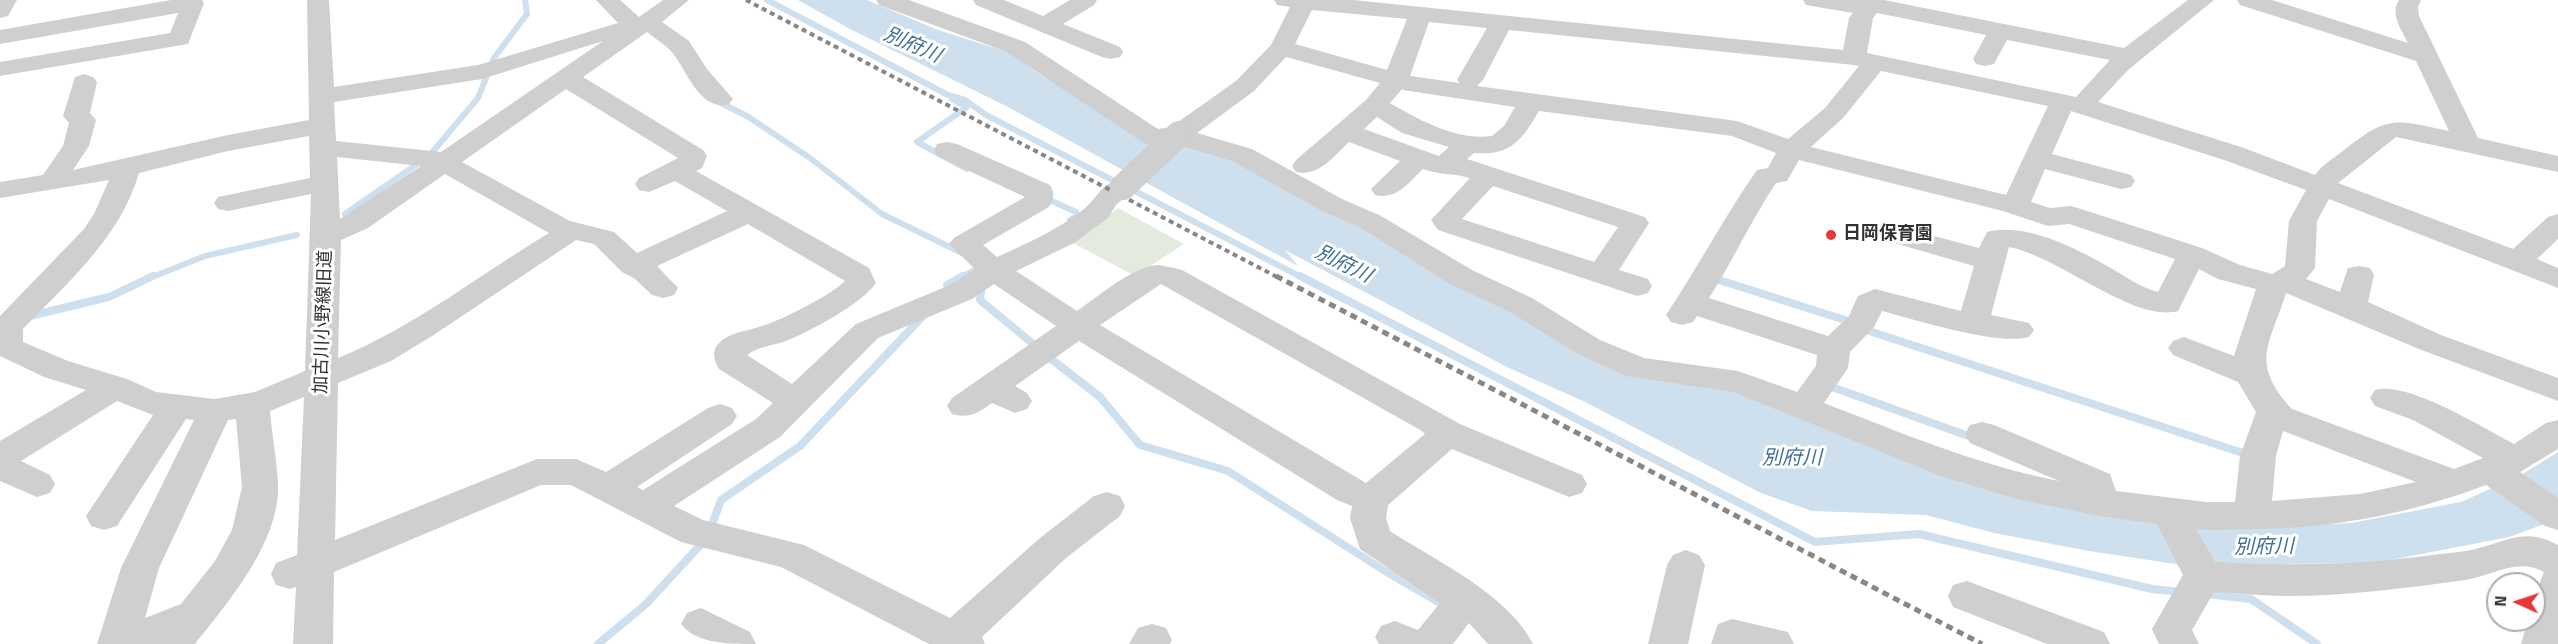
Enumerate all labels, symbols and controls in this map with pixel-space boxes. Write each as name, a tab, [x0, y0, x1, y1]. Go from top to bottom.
water label: 別府川	[880, 23, 944, 69]
place label: 日岡保育園	[1843, 224, 1933, 246]
marker: 日岡保育園	[1824, 228, 1838, 242]
water label: 別府川	[1311, 241, 1375, 289]
street label: 加古川小野線旧道	[311, 250, 337, 394]
water label: 別府川	[1762, 447, 1822, 471]
water label: 別府川	[2234, 535, 2294, 561]
north arrow	[2486, 572, 2546, 632]
text: N	[2488, 595, 2512, 607]

